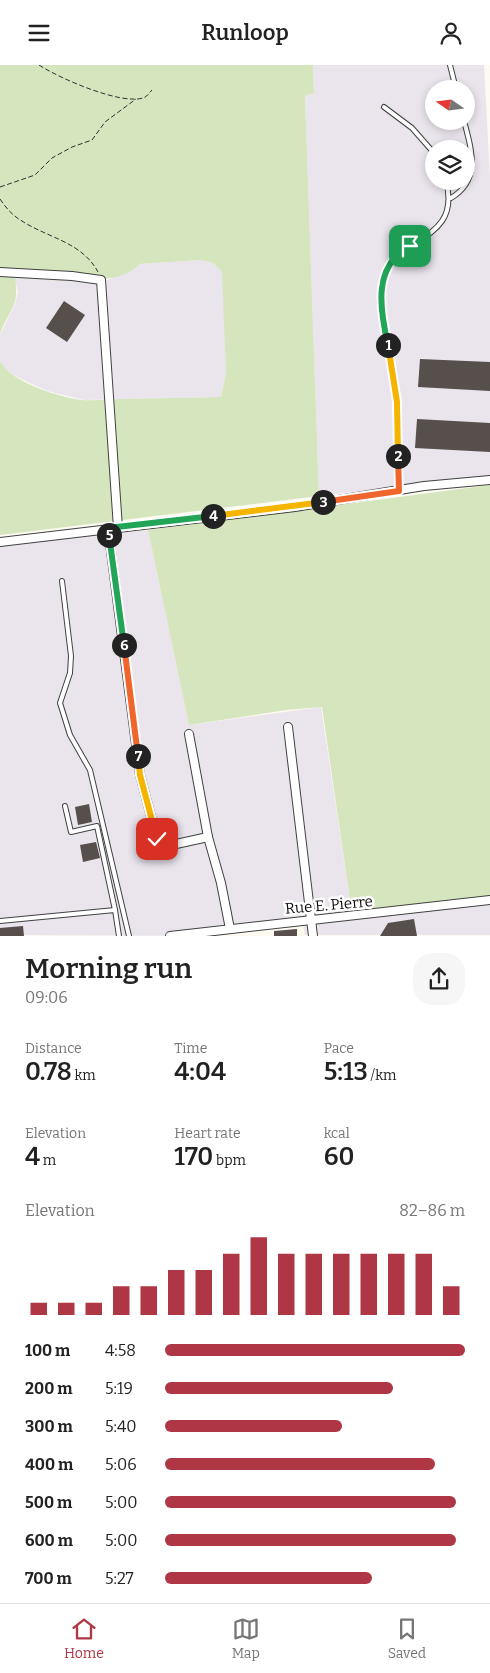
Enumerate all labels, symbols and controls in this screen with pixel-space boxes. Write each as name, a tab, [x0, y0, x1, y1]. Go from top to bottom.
icon: menu	[25, 19, 53, 47]
text: Runloop	[201, 19, 289, 46]
icon: person	[437, 19, 465, 47]
north arrow	[425, 80, 475, 130]
map controls	[425, 80, 475, 190]
button: layers	[425, 140, 475, 190]
pin	[389, 225, 431, 267]
icon: arrive	[396, 232, 424, 260]
pin: 1	[376, 333, 400, 357]
text: 1	[385, 337, 392, 354]
pin: 2	[386, 443, 410, 469]
text: 2	[395, 448, 402, 465]
pin: 3	[310, 489, 336, 515]
text: 3	[319, 494, 328, 511]
pin: 4	[200, 503, 226, 529]
text: 4	[209, 508, 218, 525]
pin: 5	[96, 523, 122, 547]
text: 5	[106, 527, 113, 544]
pin: 6	[112, 633, 136, 657]
text: 6	[120, 637, 129, 654]
pin: 7	[126, 743, 150, 769]
text: 7	[135, 748, 142, 765]
pin	[136, 818, 178, 860]
icon: check	[143, 825, 171, 853]
street label: Rue E. Pierre	[284, 892, 374, 918]
text: Morning run	[25, 952, 192, 985]
button: share	[413, 953, 465, 1005]
text: 09:06	[25, 988, 68, 1007]
text: Distance	[25, 1040, 82, 1057]
text: Time	[174, 1040, 207, 1057]
text: Pace	[324, 1040, 354, 1057]
text: 0.78	[25, 1057, 72, 1087]
text: 4:04	[174, 1057, 226, 1087]
text: 5:13	[324, 1057, 368, 1087]
text: km	[72, 1067, 96, 1084]
text: /km	[368, 1067, 396, 1084]
text: Elevation	[25, 1125, 86, 1142]
text: Heart rate	[174, 1125, 241, 1142]
text: kcal	[324, 1125, 350, 1142]
text: 4	[25, 1142, 40, 1172]
text: 170	[174, 1142, 213, 1172]
text: 60	[324, 1142, 354, 1172]
text: m	[40, 1152, 56, 1169]
text: bpm	[213, 1152, 246, 1169]
text: Elevation	[25, 1201, 95, 1220]
text: 82–86 m	[399, 1201, 465, 1220]
text: 100 m	[25, 1341, 70, 1360]
text: 4:58	[105, 1341, 136, 1360]
text: 200 m	[25, 1379, 72, 1398]
text: 5:19	[105, 1379, 133, 1398]
text: 300 m	[25, 1417, 73, 1436]
text: 5:40	[105, 1417, 137, 1436]
text: 400 m	[25, 1455, 73, 1474]
text: 5:06	[105, 1455, 137, 1474]
text: 500 m	[25, 1493, 72, 1512]
text: 5:00	[105, 1493, 137, 1512]
text: 600 m	[25, 1531, 73, 1550]
text: 5:00	[105, 1531, 137, 1550]
text: 700 m	[25, 1569, 72, 1588]
text: 5:27	[105, 1569, 134, 1588]
tab: Home	[64, 1615, 104, 1662]
tab: Map	[232, 1615, 260, 1662]
tab: Saved	[388, 1615, 426, 1662]

